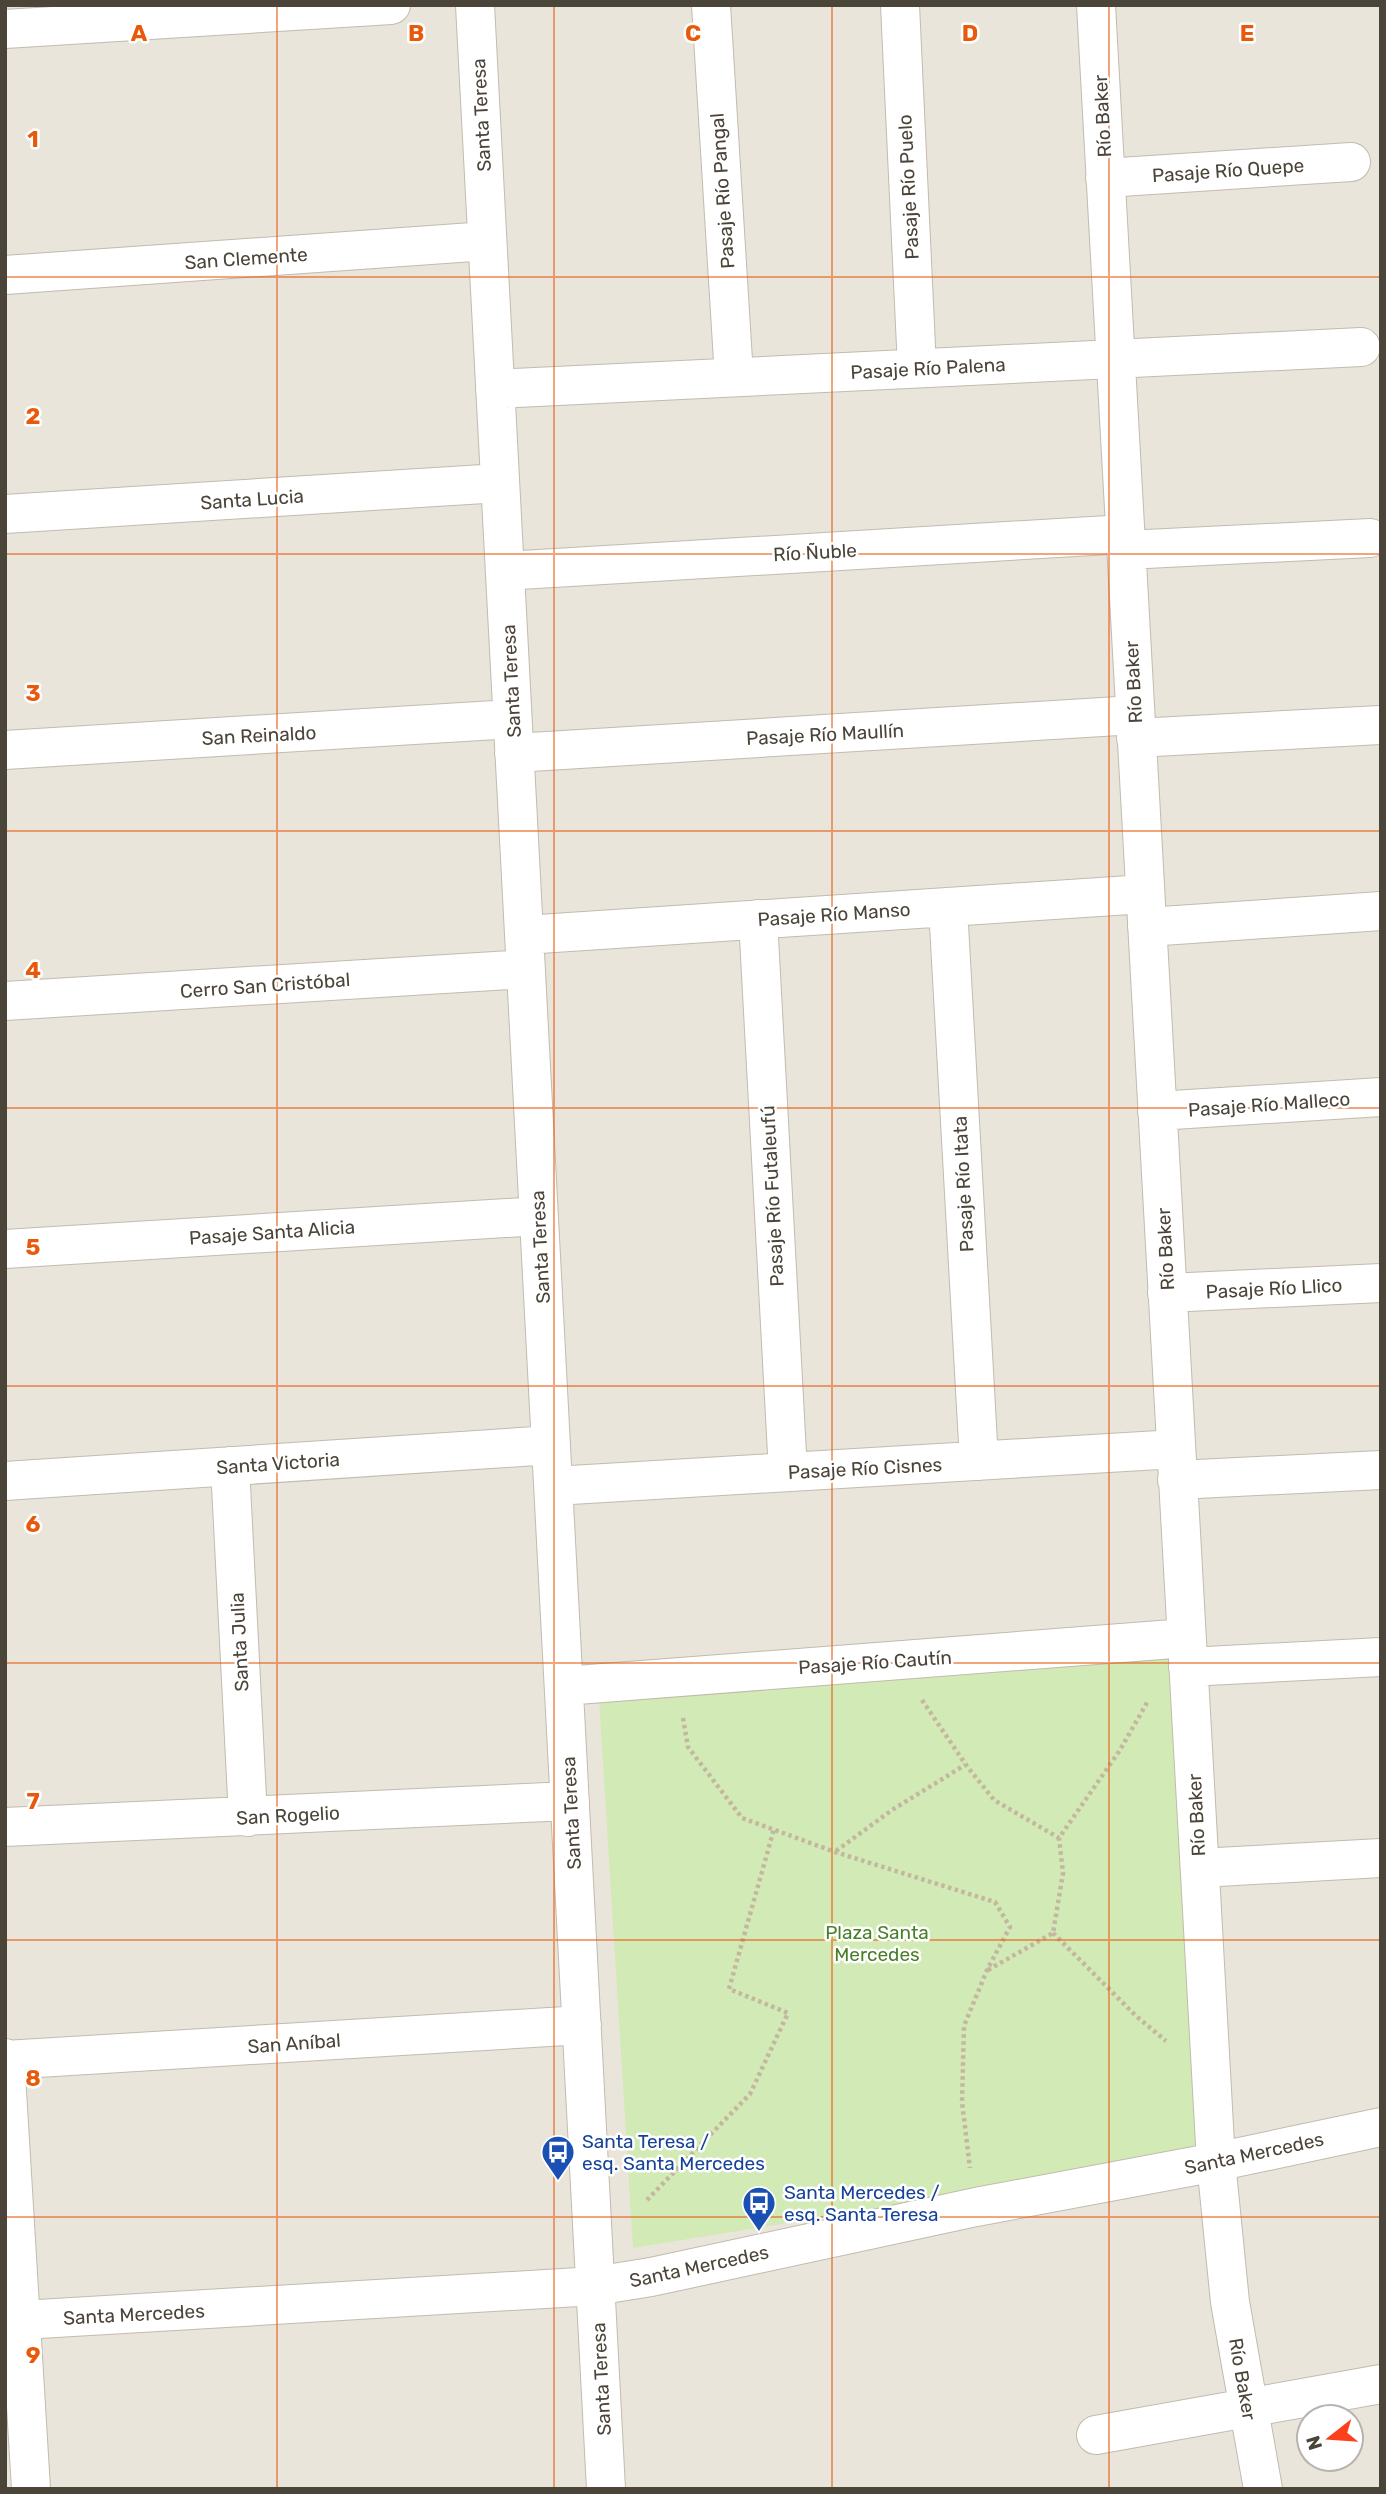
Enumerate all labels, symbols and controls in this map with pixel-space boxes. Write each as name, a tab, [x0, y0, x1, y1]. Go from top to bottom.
text: A	[131, 19, 148, 47]
text: B	[408, 19, 424, 47]
text: C	[685, 19, 701, 47]
text: D	[962, 19, 978, 47]
text: E	[1240, 19, 1254, 47]
street label: Santa Teresa	[467, 58, 496, 172]
street label: Río Baker	[1089, 73, 1116, 158]
street label: Pasaje Río Pangal	[706, 112, 739, 270]
street label: Pasaje Río Puelo	[893, 114, 924, 260]
text: 1	[27, 125, 39, 153]
street label: Pasaje Río Quepe	[1151, 154, 1305, 187]
street label: San Clemente	[184, 243, 308, 274]
street label: Pasaje Río Palena	[850, 353, 1006, 384]
text: 2	[26, 402, 40, 430]
street label: Santa Lucia	[200, 484, 305, 515]
street label: Río Ñuble	[773, 539, 857, 566]
street label: Santa Teresa	[497, 624, 526, 738]
street label: Río Baker	[1120, 639, 1147, 724]
text: 3	[25, 679, 41, 707]
street label: Pasaje Río Maullín	[746, 719, 904, 750]
street label: San Reinaldo	[201, 721, 317, 750]
street label: Pasaje Río Manso	[757, 898, 911, 931]
text: 4	[25, 956, 41, 984]
street label: Cerro San Cristóbal	[179, 968, 351, 1003]
street label: Pasaje Río Malleco	[1187, 1087, 1351, 1122]
street label: Pasaje Río Futaleufú	[756, 1105, 789, 1287]
street label: Pasaje Río Itata	[948, 1115, 979, 1253]
street label: Santa Teresa	[526, 1190, 555, 1304]
street label: Río Baker	[1152, 1206, 1179, 1291]
street label: Pasaje Santa Alicia	[188, 1215, 356, 1250]
text: 5	[26, 1233, 41, 1261]
street label: Pasaje Río Llico	[1205, 1273, 1343, 1304]
street label: Santa Victoria	[215, 1448, 341, 1479]
street label: Pasaje Río Cisnes	[787, 1453, 943, 1484]
text: 6	[26, 1510, 41, 1538]
street label: Santa Julia	[225, 1592, 254, 1692]
street label: Pasaje Río Cautín	[798, 1646, 953, 1679]
street label: Santa Teresa	[557, 1756, 586, 1870]
street label: Río Baker	[1183, 1772, 1210, 1857]
text: 7	[26, 1787, 40, 1815]
street label: San Rogelio	[236, 1801, 340, 1830]
park label: Plaza Santa Mercedes	[825, 1921, 929, 1966]
street label: San Aníbal	[247, 2029, 341, 2058]
text: 8	[25, 2064, 41, 2092]
street label: Santa Mercedes	[1182, 2128, 1326, 2179]
place label: Santa Teresa / esq. Santa Mercedes	[582, 2130, 765, 2175]
bus stop icon: Santa Teresa / esq. Santa Mercedes	[539, 2133, 577, 2182]
place label: Santa Mercedes / esq. Santa Teresa	[784, 2181, 940, 2226]
bus stop icon: Santa Mercedes / esq. Santa Teresa	[740, 2184, 778, 2233]
street label: Santa Mercedes	[627, 2241, 771, 2292]
street label: Santa Mercedes	[63, 2299, 205, 2330]
street label: Santa Teresa	[587, 2322, 616, 2436]
street label: Río Baker	[1224, 2336, 1261, 2423]
text: 9	[26, 2341, 40, 2369]
north arrow	[1295, 2403, 1365, 2473]
text: N	[1301, 2433, 1327, 2453]

